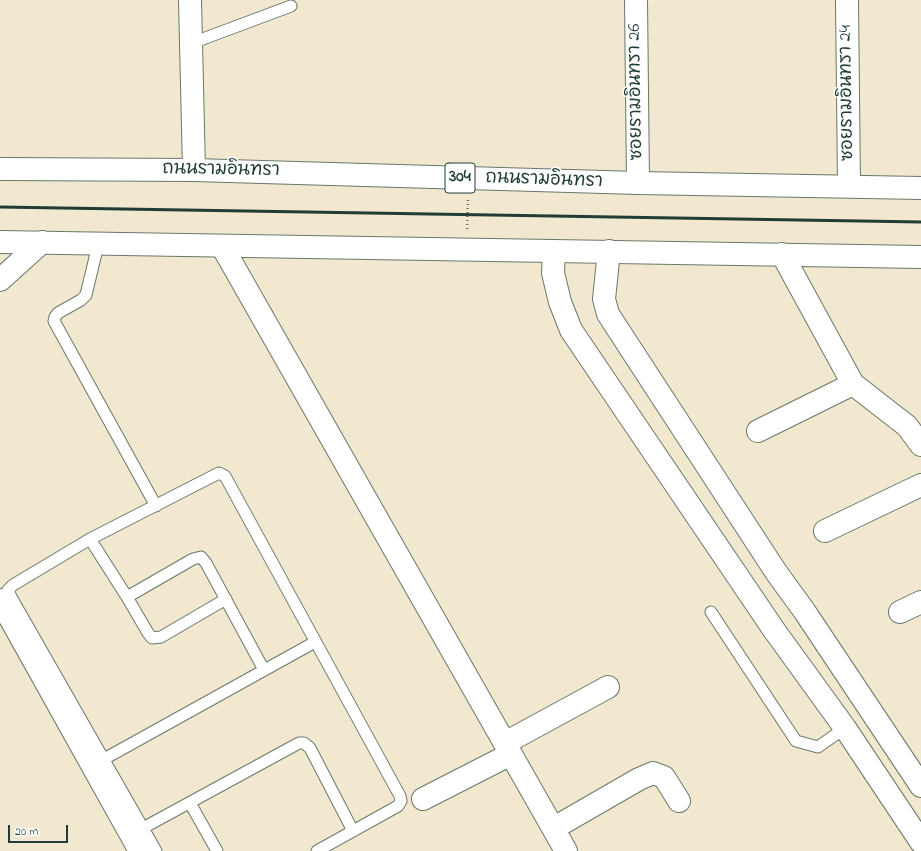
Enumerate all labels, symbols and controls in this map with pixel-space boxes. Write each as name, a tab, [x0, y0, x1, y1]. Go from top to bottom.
street label: ซอยรามอินทรา 26	[625, 24, 649, 160]
street label: ซอยรามอินทรา 24	[836, 25, 860, 161]
street label: ถนนรามอินทรา	[162, 159, 280, 183]
road number: 304	[445, 163, 475, 193]
street label: ถนนรามอินทรา	[485, 168, 603, 194]
scale bar	[10, 817, 70, 843]
text: 20 m	[15, 823, 38, 841]

